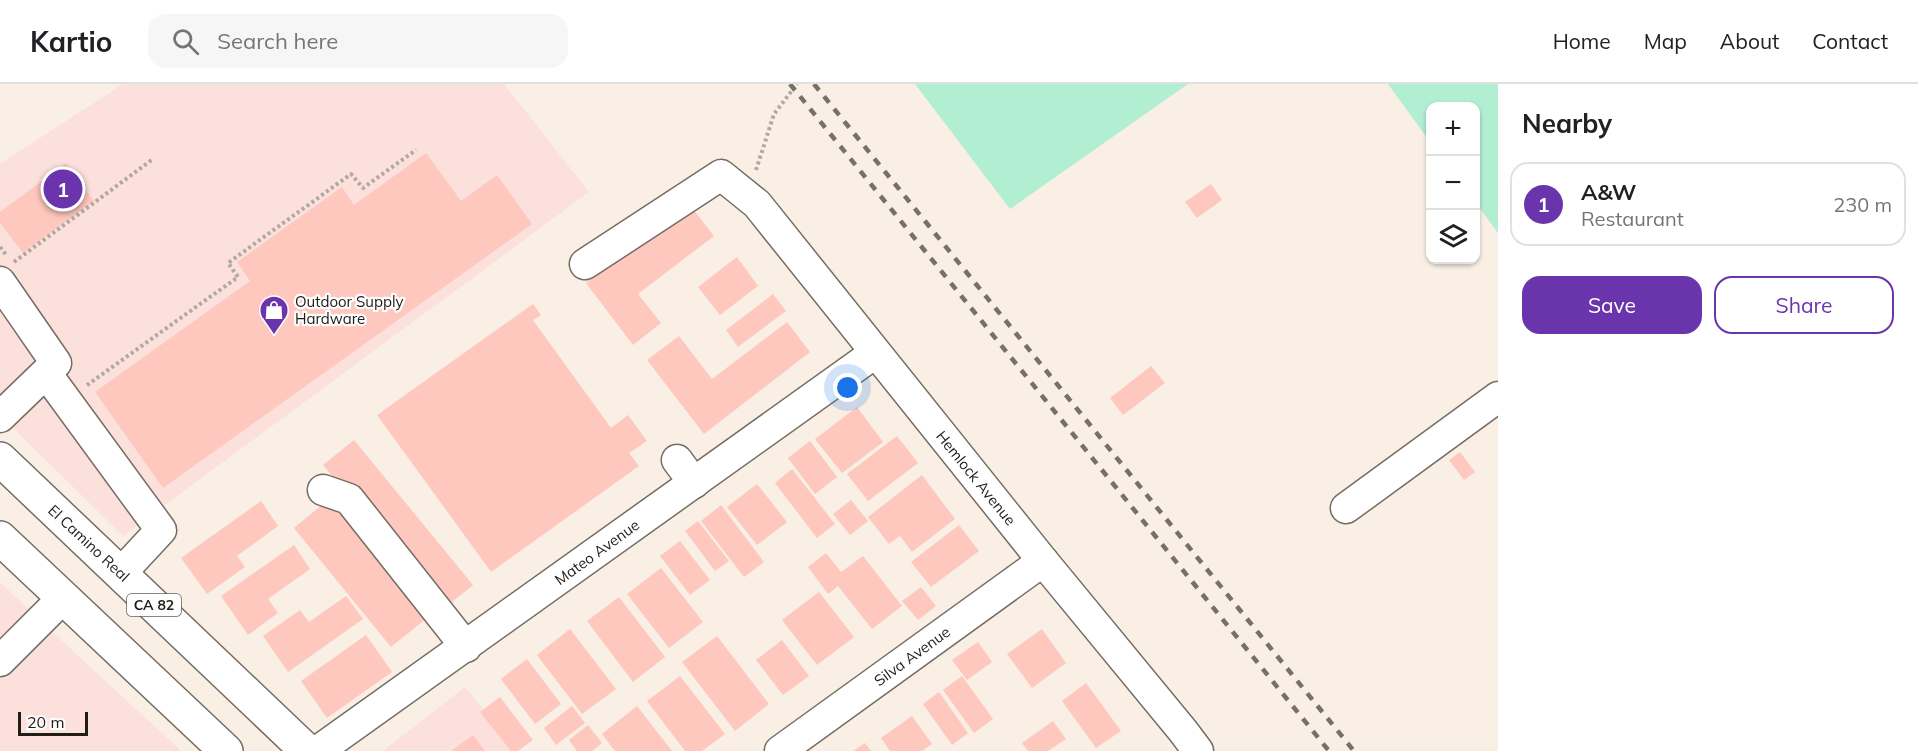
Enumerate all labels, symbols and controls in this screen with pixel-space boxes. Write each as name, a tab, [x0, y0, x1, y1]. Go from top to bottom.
search box	[148, 14, 568, 68]
text: Kartio	[30, 24, 112, 59]
icon: search	[169, 25, 202, 58]
text: Search here	[217, 27, 338, 55]
text: Home	[1553, 28, 1611, 54]
text: Map	[1644, 28, 1687, 54]
text: About	[1720, 28, 1779, 54]
text: Contact	[1812, 28, 1888, 54]
map controls	[1426, 102, 1480, 264]
button: +	[1426, 102, 1480, 156]
text: Nearby	[1522, 107, 1612, 140]
button: −	[1426, 156, 1480, 210]
pin: 1	[44, 166, 82, 212]
text: A&W	[1581, 178, 1637, 206]
text: 1	[1538, 192, 1550, 217]
text: 230 m	[1833, 192, 1892, 217]
text: Restaurant	[1581, 206, 1684, 231]
button: layers	[1426, 210, 1480, 264]
button: Save	[1522, 276, 1702, 334]
button: Share	[1714, 276, 1894, 334]
place label: Outdoor Supply Hardware	[295, 292, 403, 328]
shop icon: Outdoor Supply Hardware	[258, 294, 290, 336]
your location	[833, 373, 862, 402]
street label: Hemlock Avenue	[932, 427, 1020, 529]
street label: El Camino Real	[44, 500, 134, 586]
street label: Mateo Avenue	[551, 515, 643, 589]
road number: CA 82	[127, 594, 181, 616]
street label: Silva Avenue	[870, 622, 954, 690]
scale bar	[18, 709, 88, 736]
text: 20 m	[27, 712, 64, 732]

